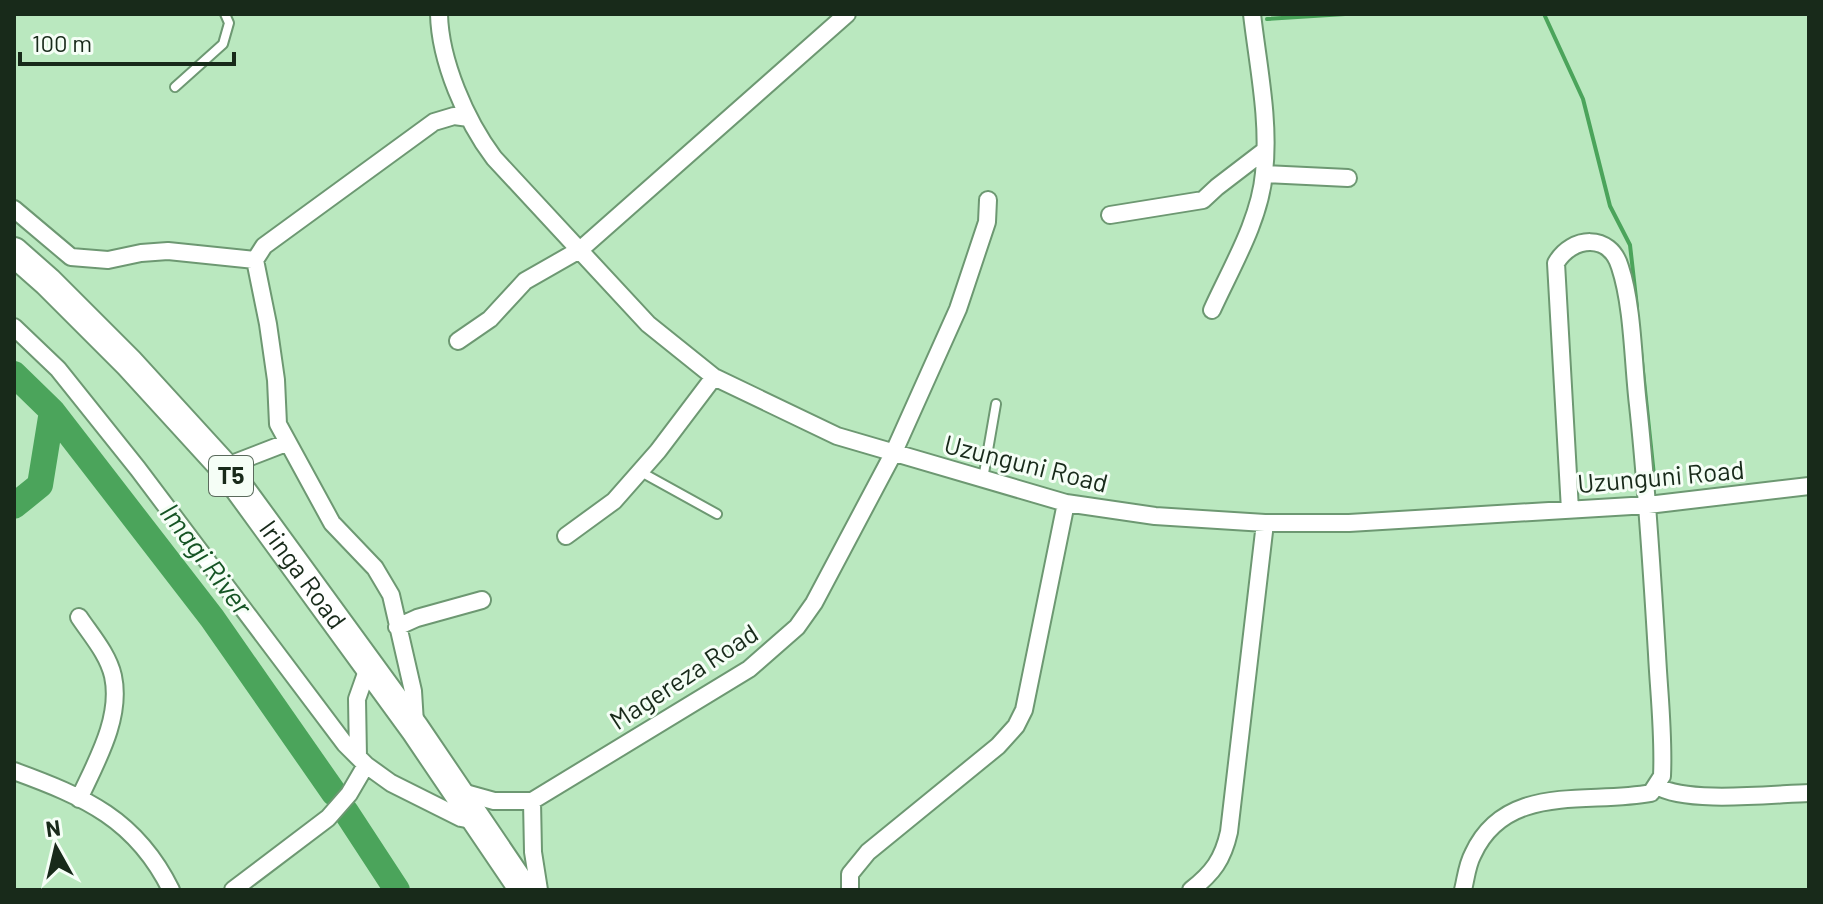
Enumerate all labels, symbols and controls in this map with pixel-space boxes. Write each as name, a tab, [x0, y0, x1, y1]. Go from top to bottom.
scale bar	[20, 16, 234, 66]
text: 100 m	[32, 28, 92, 57]
street label: Uzunguni Road	[941, 427, 1111, 498]
street label: Uzunguni Road	[1576, 453, 1746, 498]
road number: T5	[209, 456, 253, 496]
water label: Imagi River	[154, 496, 261, 622]
street label: Iringa Road	[254, 513, 354, 634]
street label: Magereza Road	[603, 616, 763, 735]
north arrow	[16, 808, 96, 888]
text: N	[44, 813, 62, 841]

